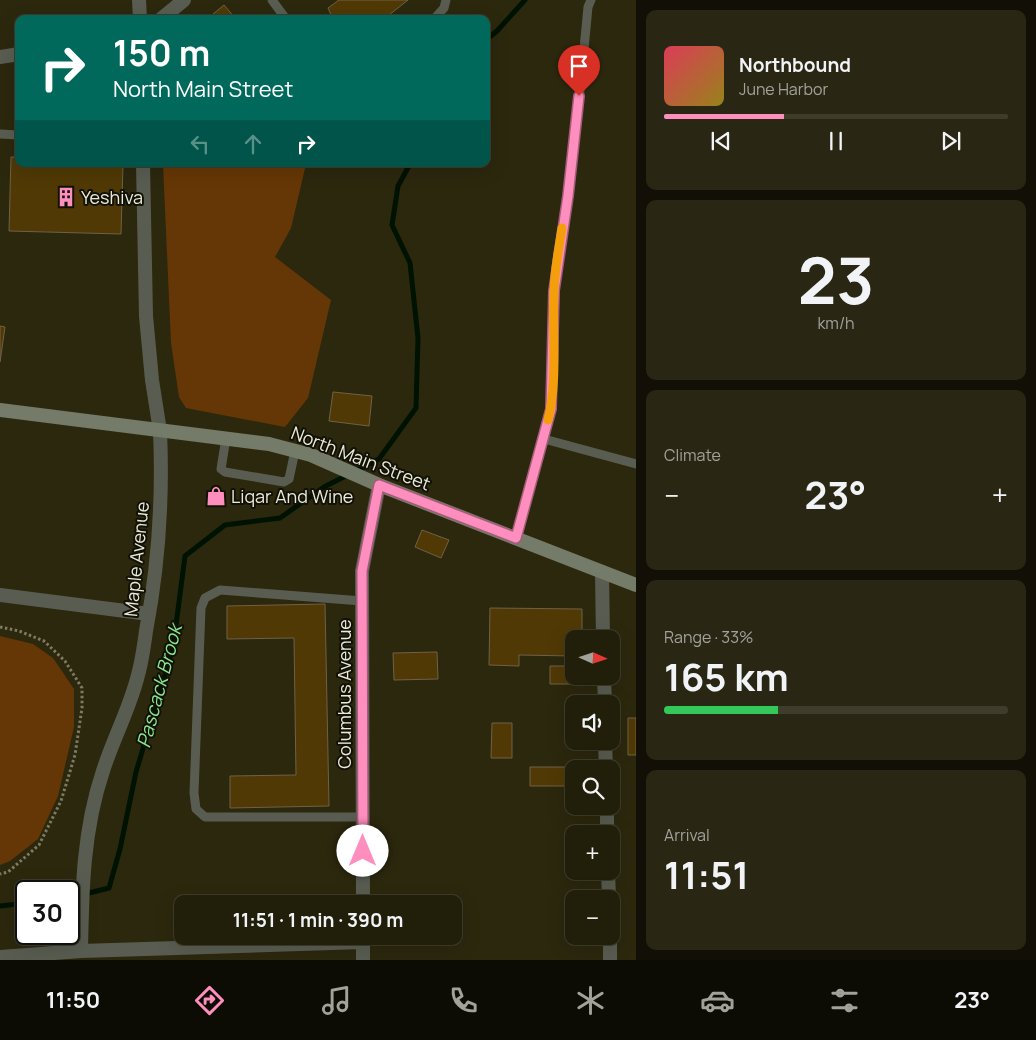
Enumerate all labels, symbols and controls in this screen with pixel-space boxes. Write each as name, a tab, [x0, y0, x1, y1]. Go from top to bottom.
text: 150 m	[113, 29, 210, 77]
icon: right	[30, 35, 95, 100]
pin	[558, 45, 600, 96]
icon: arrive	[565, 52, 593, 80]
text: Northbound	[739, 52, 851, 78]
text: North Main Street	[113, 74, 293, 104]
text: June Harbor	[739, 78, 828, 100]
icon: previous	[707, 127, 735, 155]
icon: pause	[822, 127, 850, 155]
icon: next	[937, 127, 965, 155]
icon: left	[186, 130, 214, 158]
icon: ahead	[239, 130, 267, 158]
icon: right	[292, 130, 320, 158]
place label: Yeshiva	[81, 185, 143, 209]
building icon: Yeshiva	[55, 186, 77, 208]
text: 23	[798, 235, 874, 324]
text: km/h	[817, 312, 855, 334]
street label: North Main Street	[288, 420, 434, 496]
text: Climate	[664, 444, 721, 466]
text: 23°	[805, 468, 866, 520]
text: −	[664, 476, 679, 514]
text: +	[992, 476, 1008, 514]
place label: Liqar And Wine	[231, 484, 353, 508]
shop icon: Liqar And Wine	[205, 485, 227, 507]
street label: Maple Avenue	[118, 500, 154, 618]
water label: Pascack Brook	[130, 619, 189, 750]
street label: Columbus Avenue	[332, 619, 356, 769]
text: Range · 33%	[664, 626, 753, 648]
north arrow	[565, 630, 620, 685]
map controls	[565, 630, 620, 945]
text: 165 km	[664, 650, 789, 702]
button: sound	[565, 695, 620, 750]
button: search	[565, 760, 620, 815]
position arrow	[336, 824, 388, 876]
text: Arrival	[664, 824, 710, 846]
button: +	[565, 825, 620, 880]
text: 11:51	[664, 848, 749, 900]
speed limit sign: 30	[15, 880, 80, 945]
button: −	[565, 890, 620, 945]
text: 11:51 · 1 min · 390 m	[233, 907, 403, 933]
icon: directions	[192, 983, 227, 1018]
icon: music	[319, 983, 354, 1018]
icon: phone	[446, 983, 481, 1018]
icon: climate	[573, 983, 608, 1018]
icon: car	[700, 983, 735, 1018]
icon: filters	[827, 983, 862, 1018]
text: 11:50	[46, 985, 100, 1015]
text: 23°	[954, 985, 990, 1015]

